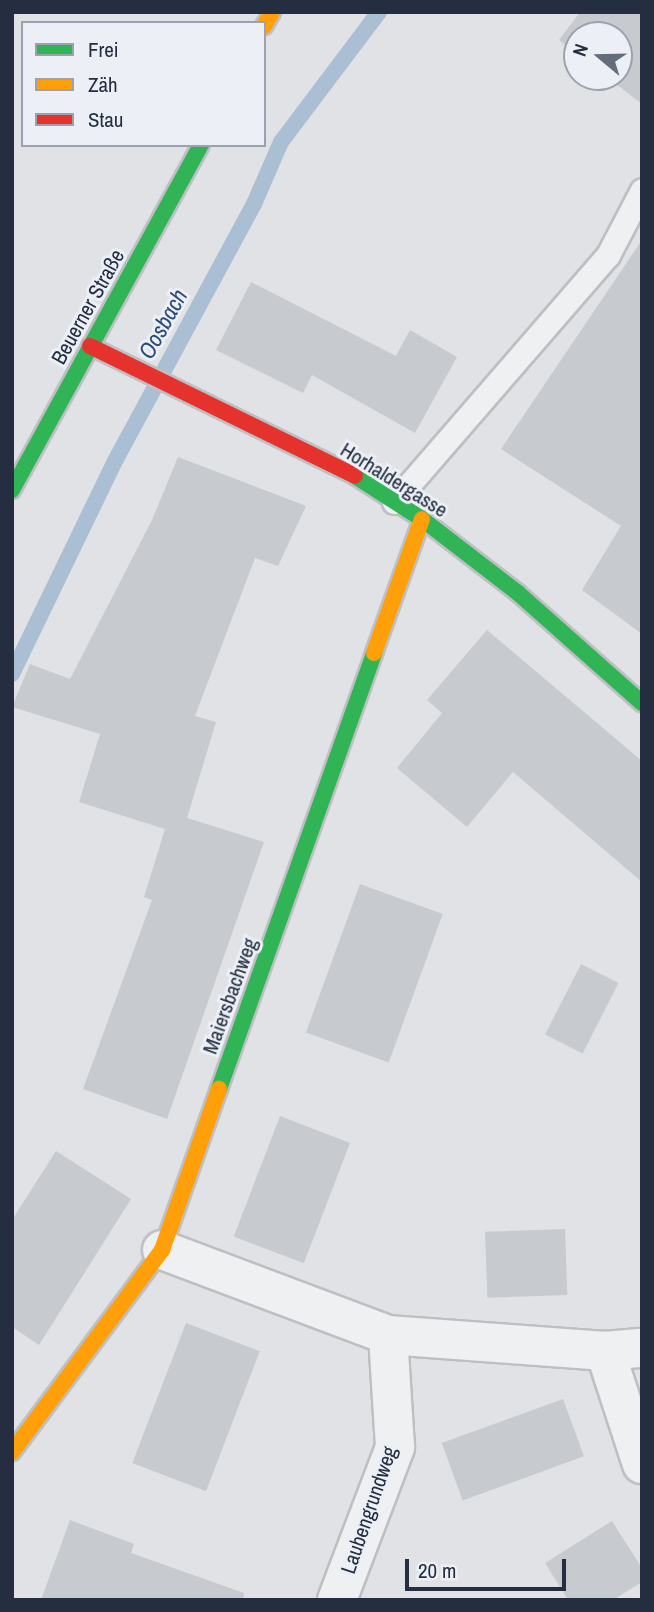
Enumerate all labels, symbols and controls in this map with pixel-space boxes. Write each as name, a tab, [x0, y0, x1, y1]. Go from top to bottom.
legend	[21, 21, 266, 147]
north arrow	[563, 21, 633, 91]
text: Frei	[88, 35, 119, 64]
text: N	[566, 40, 594, 59]
text: Zäh	[88, 70, 118, 99]
text: Stau	[88, 105, 123, 134]
street label: Beuerner Straße	[46, 245, 130, 369]
water label: Oosbach	[133, 284, 193, 364]
street label: Horhaldergasse	[336, 437, 452, 523]
street label: Maiersbachweg	[197, 935, 263, 1057]
street label: Laubengrundweg	[335, 1443, 403, 1577]
scale bar	[409, 1546, 570, 1590]
text: 20 m	[418, 1556, 456, 1585]

